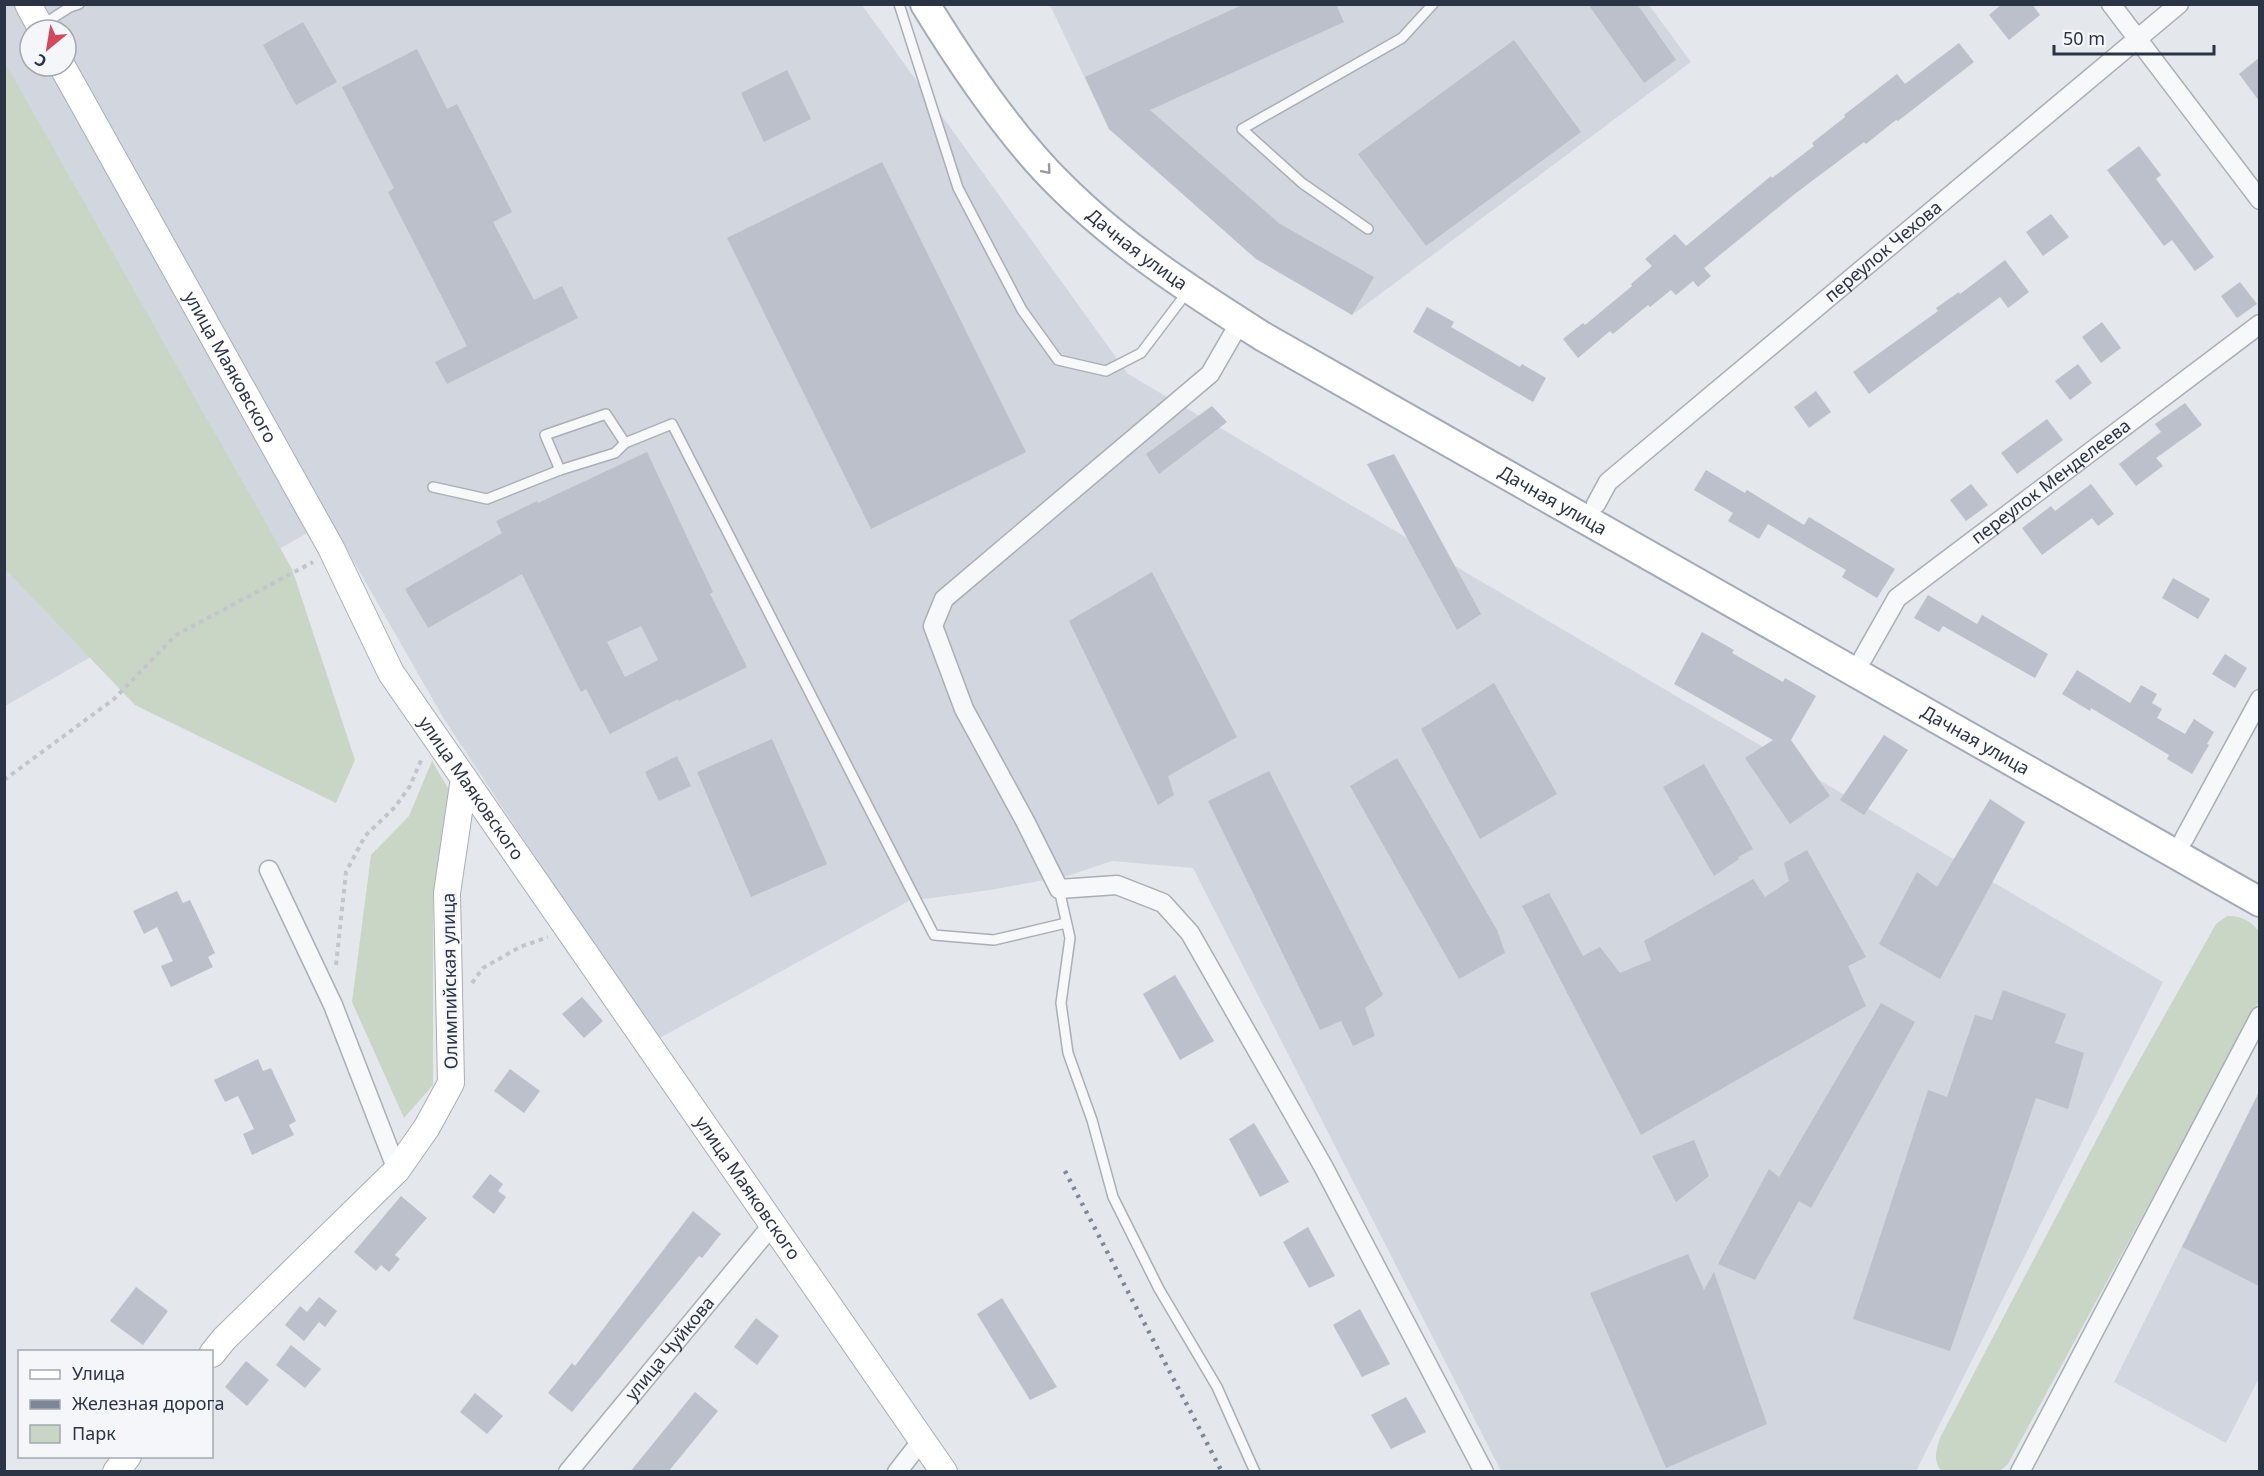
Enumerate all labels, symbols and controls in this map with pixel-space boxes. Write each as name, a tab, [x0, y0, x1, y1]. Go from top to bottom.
north arrow	[18, 18, 78, 78]
scale bar	[2054, 18, 2214, 56]
text: 50 m	[2063, 26, 2105, 50]
text: С	[31, 49, 50, 73]
one-way arrow	[1040, 163, 1051, 174]
street label: переулок Чехова	[1819, 195, 1946, 307]
street label: Дачная улица	[1082, 203, 1193, 295]
street label: улица Маяковского	[179, 287, 283, 447]
street label: переулок Менделеева	[1966, 413, 2135, 549]
street label: Дачная улица	[1494, 460, 1612, 540]
street label: Дачная улица	[1917, 699, 2034, 780]
street label: улица Маяковского	[414, 711, 530, 864]
street label: Олимпийская улица	[435, 893, 463, 1069]
street label: улица Маяковского	[690, 1111, 806, 1264]
street label: улица Чуйкова	[619, 1291, 719, 1405]
legend	[18, 1350, 213, 1458]
text: Улица	[72, 1361, 125, 1385]
text: Железная дорога	[72, 1391, 224, 1415]
text: Парк	[72, 1421, 116, 1445]

